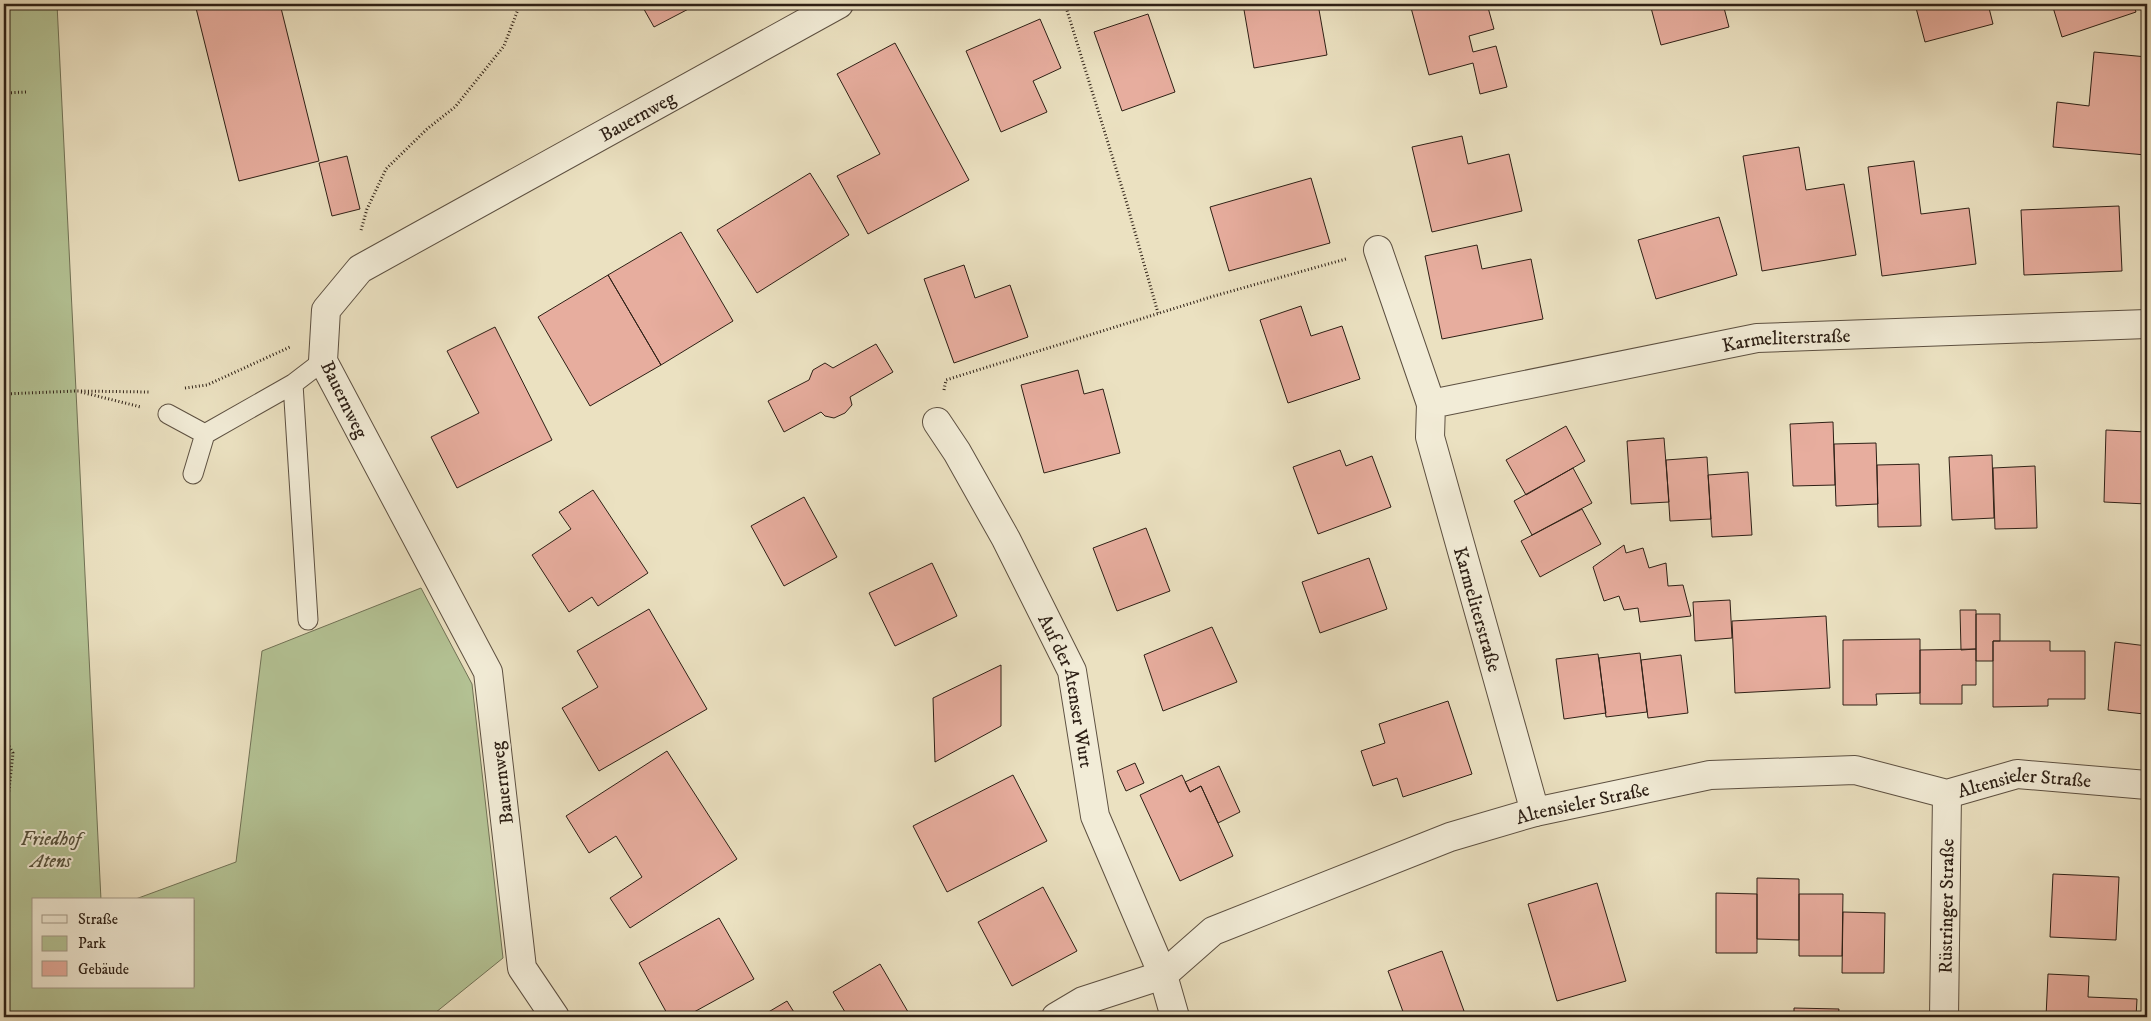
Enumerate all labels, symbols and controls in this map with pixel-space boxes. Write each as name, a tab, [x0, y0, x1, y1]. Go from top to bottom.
street label: Bauernweg	[596, 86, 680, 147]
street label: Karmeliterstraße	[1720, 325, 1851, 358]
street label: Bauernweg	[315, 357, 373, 443]
street label: Karmeliterstraße	[1448, 544, 1505, 675]
street label: Auf der Atenser Wurt	[1032, 611, 1097, 769]
street label: Bauernweg	[486, 739, 519, 826]
street label: Altensieler Straße	[1955, 764, 2092, 803]
street label: Altensieler Straße	[1513, 778, 1652, 830]
park label: Friedhof Atens	[21, 828, 86, 873]
street label: Rüstringer Straße	[1935, 838, 1959, 974]
legend	[32, 898, 195, 988]
text: Straße	[78, 910, 118, 929]
text: Park	[78, 934, 107, 953]
text: Gebäude	[78, 960, 129, 979]

